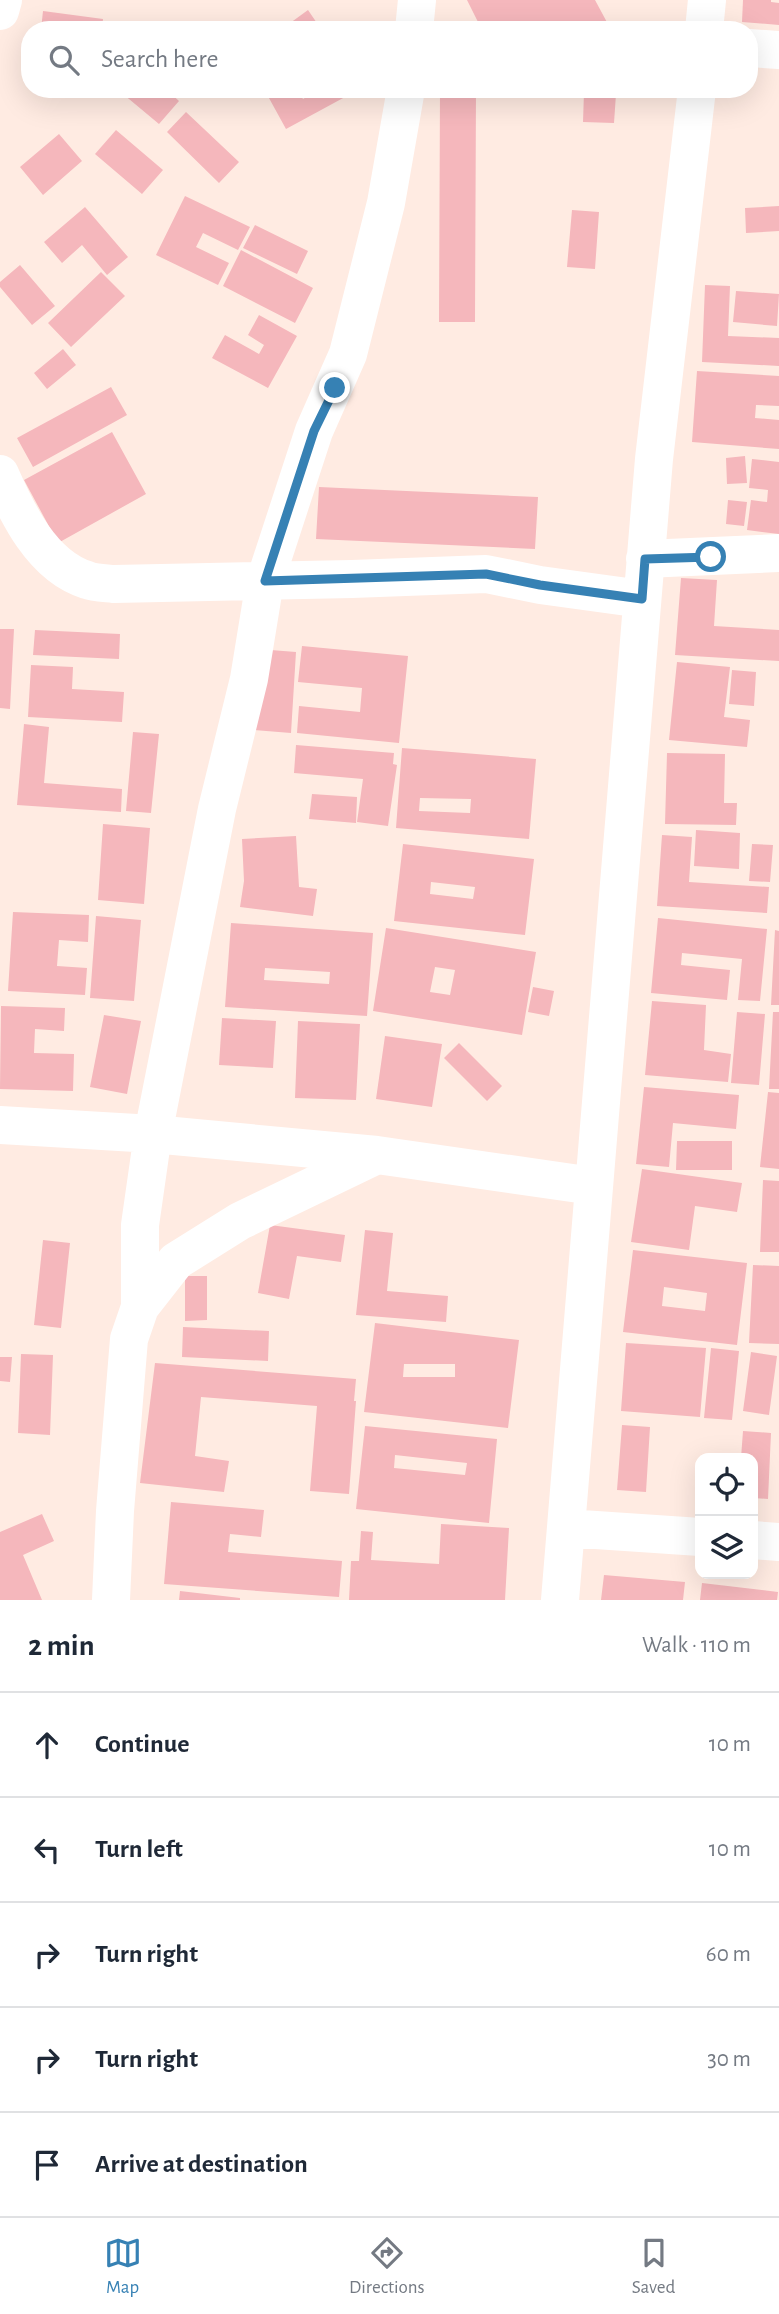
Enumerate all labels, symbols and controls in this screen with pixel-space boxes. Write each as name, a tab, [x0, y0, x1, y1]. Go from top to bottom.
search box	[21, 21, 758, 98]
icon: search	[45, 41, 83, 79]
text: Search here	[101, 46, 219, 72]
route end	[319, 372, 350, 403]
route start	[695, 541, 726, 572]
map controls	[695, 1453, 758, 1579]
button: locate	[695, 1453, 758, 1516]
button: layers	[695, 1516, 758, 1579]
text: 2 min	[28, 1631, 95, 1661]
text: Walk · 110 m	[642, 1634, 751, 1657]
icon: ahead	[28, 1726, 66, 1764]
text: Continue	[95, 1731, 190, 1757]
text: 10 m	[709, 1733, 751, 1756]
icon: left	[28, 1831, 66, 1869]
text: Turn left	[95, 1836, 183, 1862]
text: 10 m	[709, 1838, 751, 1861]
icon: right	[28, 1936, 66, 1974]
text: Turn right	[95, 1941, 198, 1967]
text: 60 m	[706, 1943, 751, 1966]
icon: right	[28, 2041, 66, 2079]
text: Turn right	[95, 2046, 198, 2072]
text: 30 m	[707, 2048, 751, 2071]
icon: arrive	[28, 2146, 66, 2184]
text: Arrive at destination	[95, 2151, 308, 2177]
tab: Map	[104, 2234, 142, 2299]
tab: Directions	[349, 2234, 425, 2299]
tab: Saved	[632, 2234, 675, 2299]

